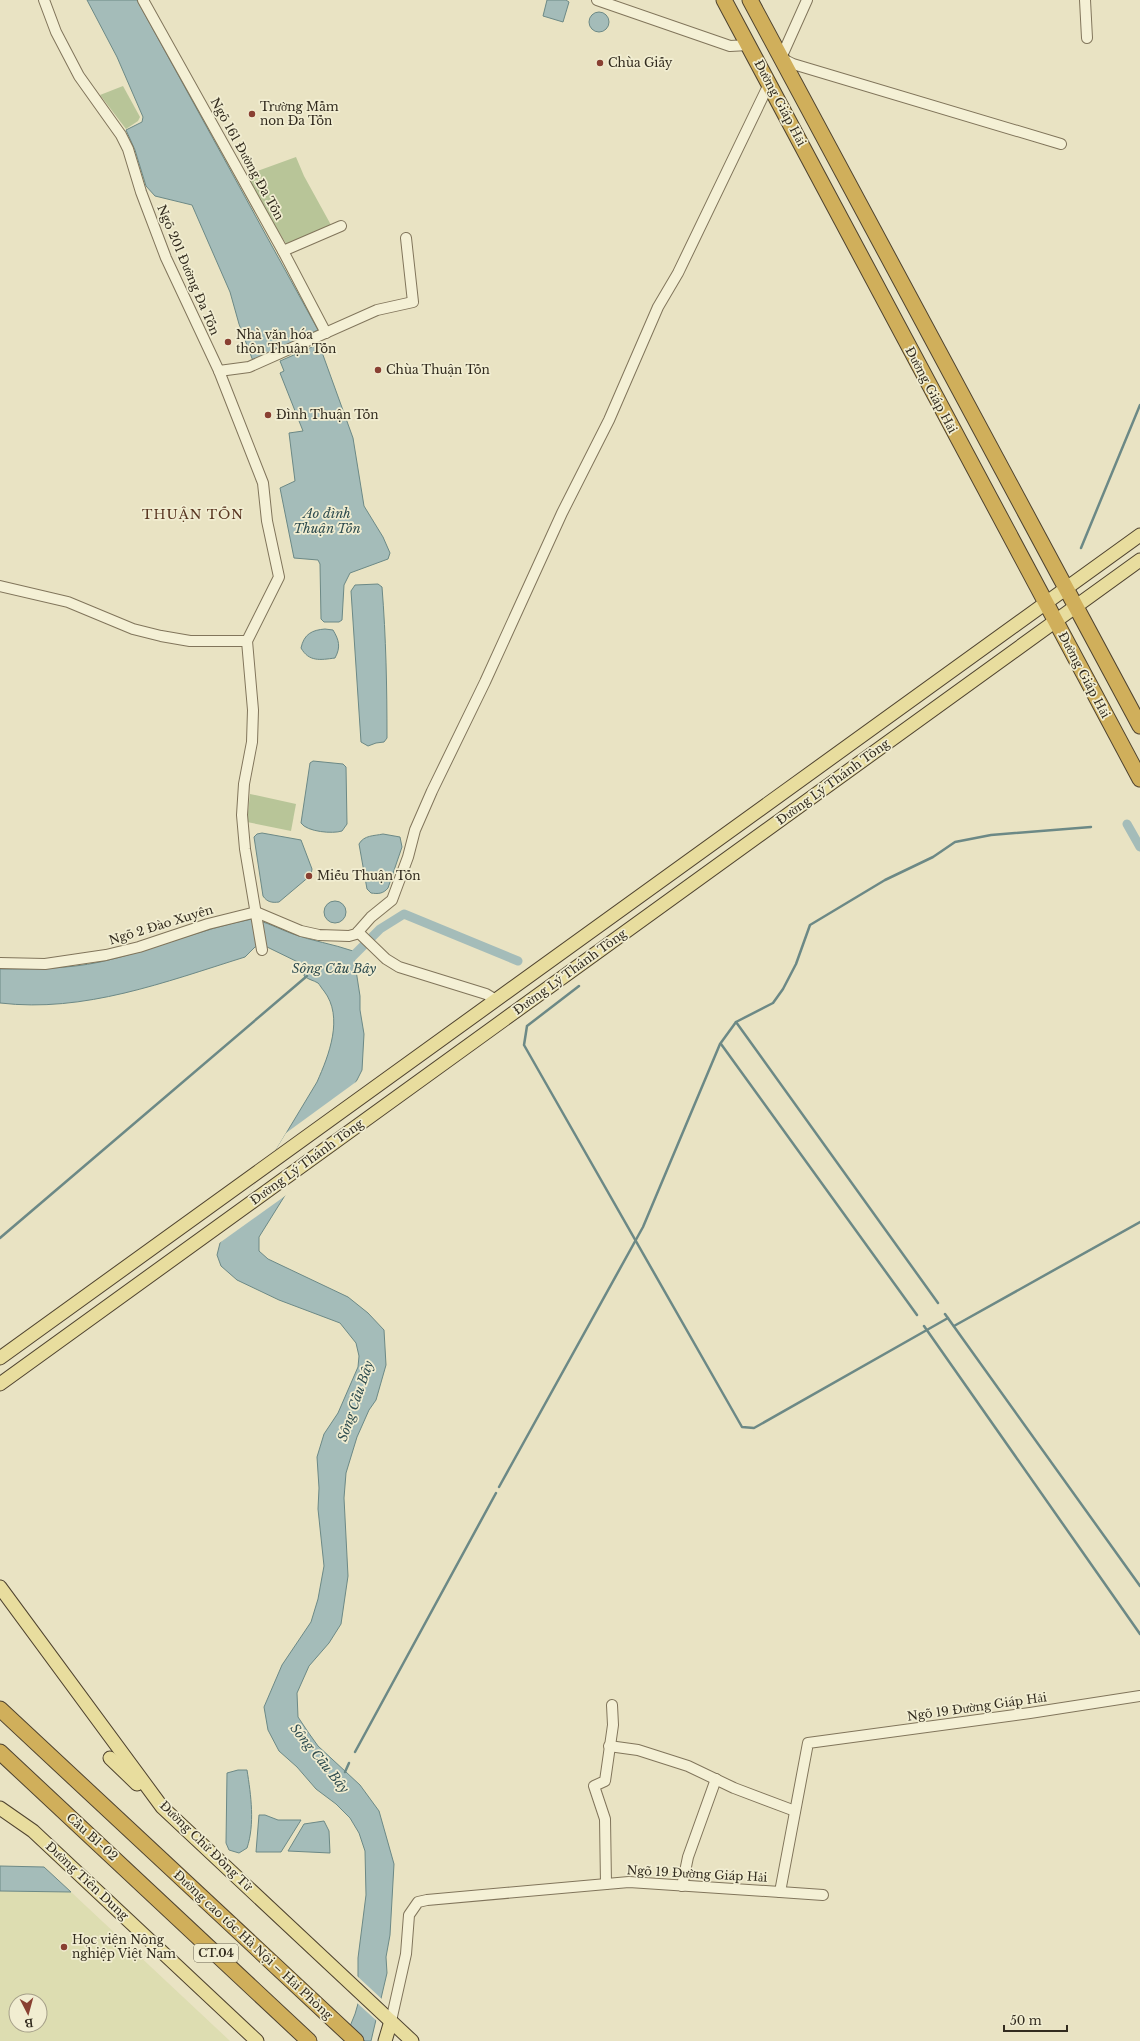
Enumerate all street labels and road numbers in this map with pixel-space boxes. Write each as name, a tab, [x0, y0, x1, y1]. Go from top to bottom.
street label: Đường Giáp Hải	[751, 57, 809, 148]
street label: Ngõ 161 Đường Đa Tốn	[208, 95, 287, 223]
street label: Ngõ 201 Đường Đa Tốn	[154, 202, 223, 337]
street label: Đường Giáp Hải	[902, 344, 960, 435]
street label: Đường Giáp Hải	[1055, 629, 1113, 720]
street label: Đường Lý Thánh Tông	[773, 735, 893, 828]
street label: Ngõ 2 Đào Xuyên	[107, 902, 215, 948]
street label: Đường Lý Thánh Tông	[510, 925, 630, 1018]
street label: Đường Lý Thánh Tông	[247, 1115, 367, 1208]
street label: Ngõ 19 Đường Giáp Hải	[906, 1689, 1048, 1724]
street label: Đường Chử Đồng Tử	[157, 1798, 256, 1894]
street label: Cầu B1-02	[64, 1810, 121, 1864]
street label: Đường Tiên Dung	[43, 1838, 132, 1923]
street label: Ngõ 19 Đường Giáp Hải	[626, 1862, 768, 1885]
street label: Đường cao tốc Hà Nội – Hải Phòng	[171, 1867, 337, 2023]
road number: CT.04	[194, 1944, 238, 1962]

